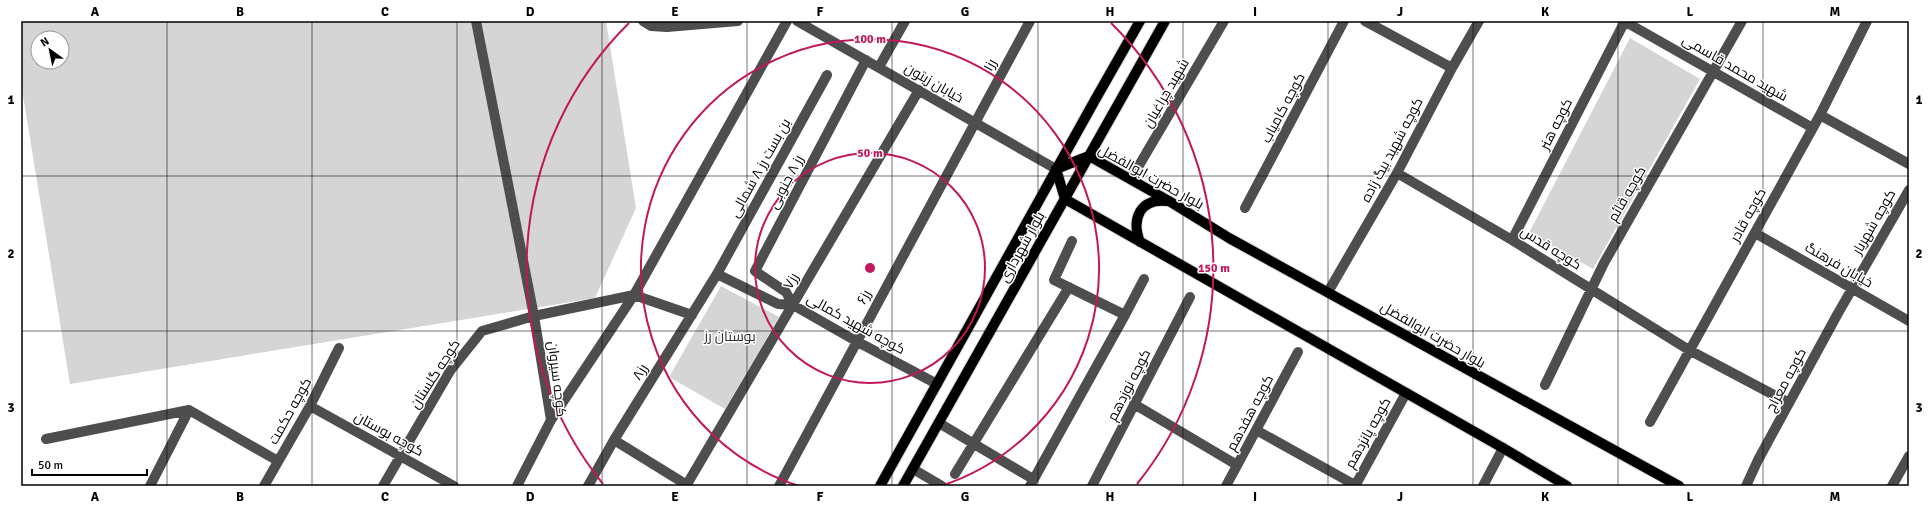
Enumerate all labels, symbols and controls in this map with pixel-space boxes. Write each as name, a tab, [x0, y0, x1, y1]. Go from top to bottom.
text: A	[91, 4, 100, 20]
text: B	[236, 4, 244, 20]
text: C	[381, 4, 389, 20]
text: D	[526, 4, 535, 20]
text: E	[671, 4, 679, 20]
text: F	[817, 4, 824, 20]
text: G	[961, 4, 969, 20]
text: H	[1106, 4, 1114, 20]
text: I	[1253, 4, 1257, 20]
text: J	[1397, 4, 1403, 20]
text: K	[1541, 4, 1549, 20]
text: L	[1687, 4, 1694, 20]
text: M	[1830, 4, 1841, 20]
north arrow	[30, 30, 70, 70]
street label: شهید محمد قاسمی	[1679, 31, 1791, 105]
text: 100 m	[854, 32, 886, 47]
text: N	[38, 34, 52, 50]
street label: شهید چراغیان	[1139, 55, 1194, 131]
street label: رز۱	[980, 56, 1000, 74]
street label: خیابان زیتون	[901, 59, 967, 107]
street label: کوچه کامیاب	[1257, 70, 1309, 146]
text: 1	[7, 92, 15, 108]
text: 1	[1915, 92, 1923, 108]
street label: کوچه شهید بیگ زاده	[1357, 95, 1428, 206]
street label: کوچه هنر	[1535, 96, 1577, 154]
street label: بن بست رز ۸ شمالی	[726, 116, 794, 220]
street label: بلوار حضرت ابوالفضل	[1095, 141, 1207, 213]
text: 50 m	[857, 146, 883, 161]
street label: رز ۸ جنوبی	[765, 152, 807, 212]
street label: کوچه قائم	[1604, 163, 1651, 225]
street label: کوچه قادر	[1726, 185, 1771, 246]
street label: کوچه شهریار	[1848, 186, 1900, 259]
street label: بلوار شهرداری	[996, 209, 1048, 285]
street label: کوچه قدس	[1517, 223, 1585, 274]
street label: خیابان فرهنگ	[1802, 239, 1876, 291]
text: 2	[7, 246, 15, 262]
text: 2	[1915, 246, 1923, 262]
centre of rings	[863, 261, 877, 275]
text: 150 m	[1198, 261, 1230, 276]
street label: رز۷	[780, 270, 802, 292]
street label: رز۶	[853, 287, 875, 307]
street label: کوچه شهید کمالی	[803, 290, 908, 359]
street label: بلوار حضرت ابوالفضل	[1378, 298, 1488, 372]
park label: بوستان رز	[703, 328, 756, 345]
street label: کوچه گلستان	[406, 336, 465, 412]
street label: کوچه سیروان	[543, 340, 570, 418]
street label: کوچه معراج	[1762, 345, 1811, 415]
street label: کوچه نوزدهم	[1104, 346, 1155, 424]
street label: رز۸	[629, 361, 651, 383]
street label: کوچه هفدهم	[1223, 372, 1278, 454]
street label: کوچه حکمت	[265, 375, 316, 448]
street label: کوچه پانزدهم	[1341, 394, 1395, 472]
text: 3	[7, 400, 15, 416]
text: 3	[1915, 400, 1923, 416]
street label: کوچه بوستان	[351, 408, 427, 461]
scale bar	[32, 451, 147, 477]
text: 50 m	[38, 458, 63, 473]
text: A	[91, 489, 100, 505]
text: B	[236, 489, 244, 505]
text: C	[381, 489, 389, 505]
text: D	[526, 489, 535, 505]
text: E	[671, 489, 679, 505]
text: F	[817, 489, 824, 505]
text: G	[961, 489, 969, 505]
text: H	[1106, 489, 1114, 505]
text: I	[1253, 489, 1257, 505]
text: J	[1397, 489, 1403, 505]
text: K	[1541, 489, 1549, 505]
text: L	[1687, 489, 1694, 505]
text: M	[1830, 489, 1841, 505]

